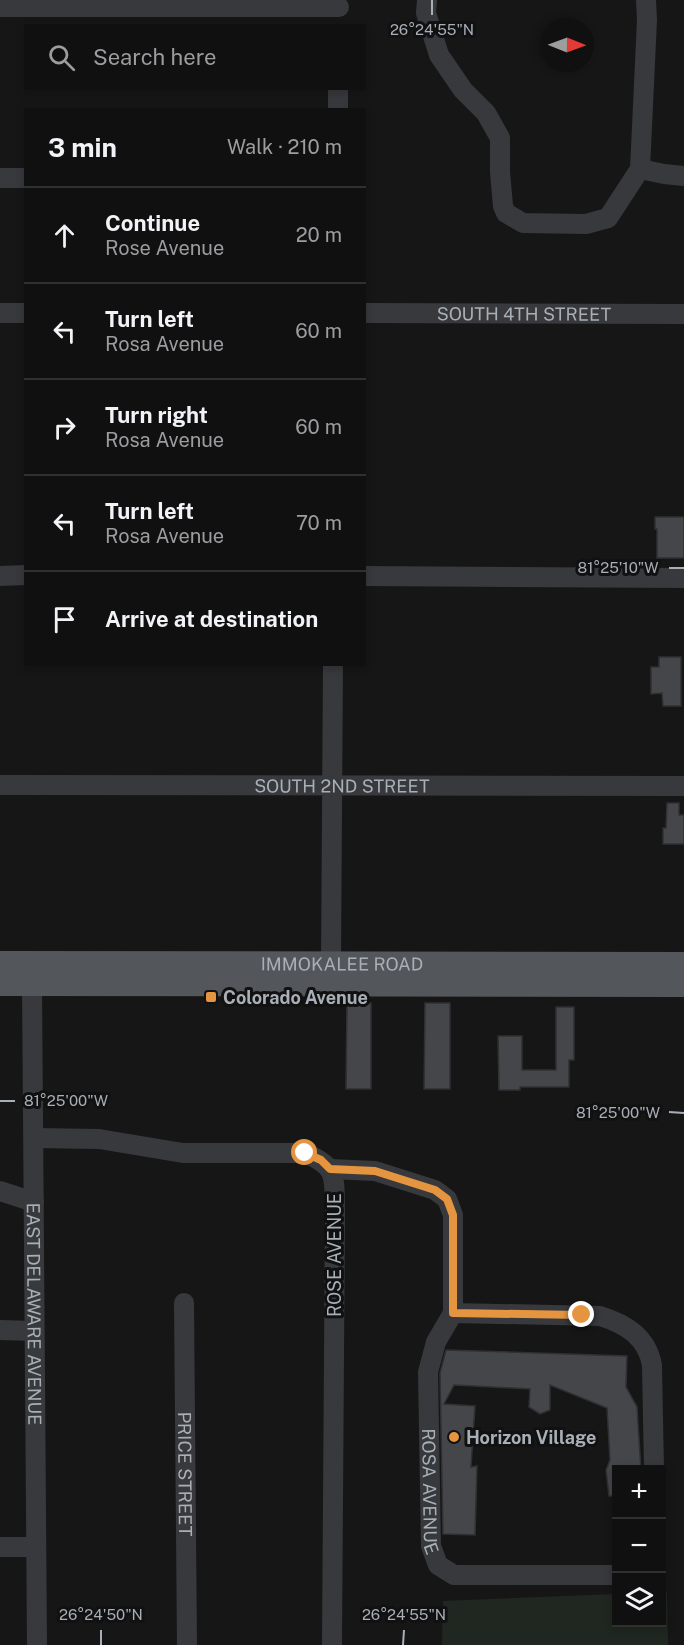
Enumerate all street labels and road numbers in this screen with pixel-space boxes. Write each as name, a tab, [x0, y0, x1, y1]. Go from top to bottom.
street label: SOUTH 4TH STREET	[437, 303, 611, 324]
street label: SOUTH 2ND STREET	[254, 775, 430, 796]
street label: IMMOKALEE ROAD	[261, 953, 423, 974]
street label: ROSE AVENUE	[324, 1193, 345, 1317]
street label: EAST DELAWARE AVENUE	[23, 1203, 46, 1425]
street label: PRICE STREET	[174, 1411, 197, 1537]
street label: ROSA AVENUE	[418, 1428, 444, 1557]

